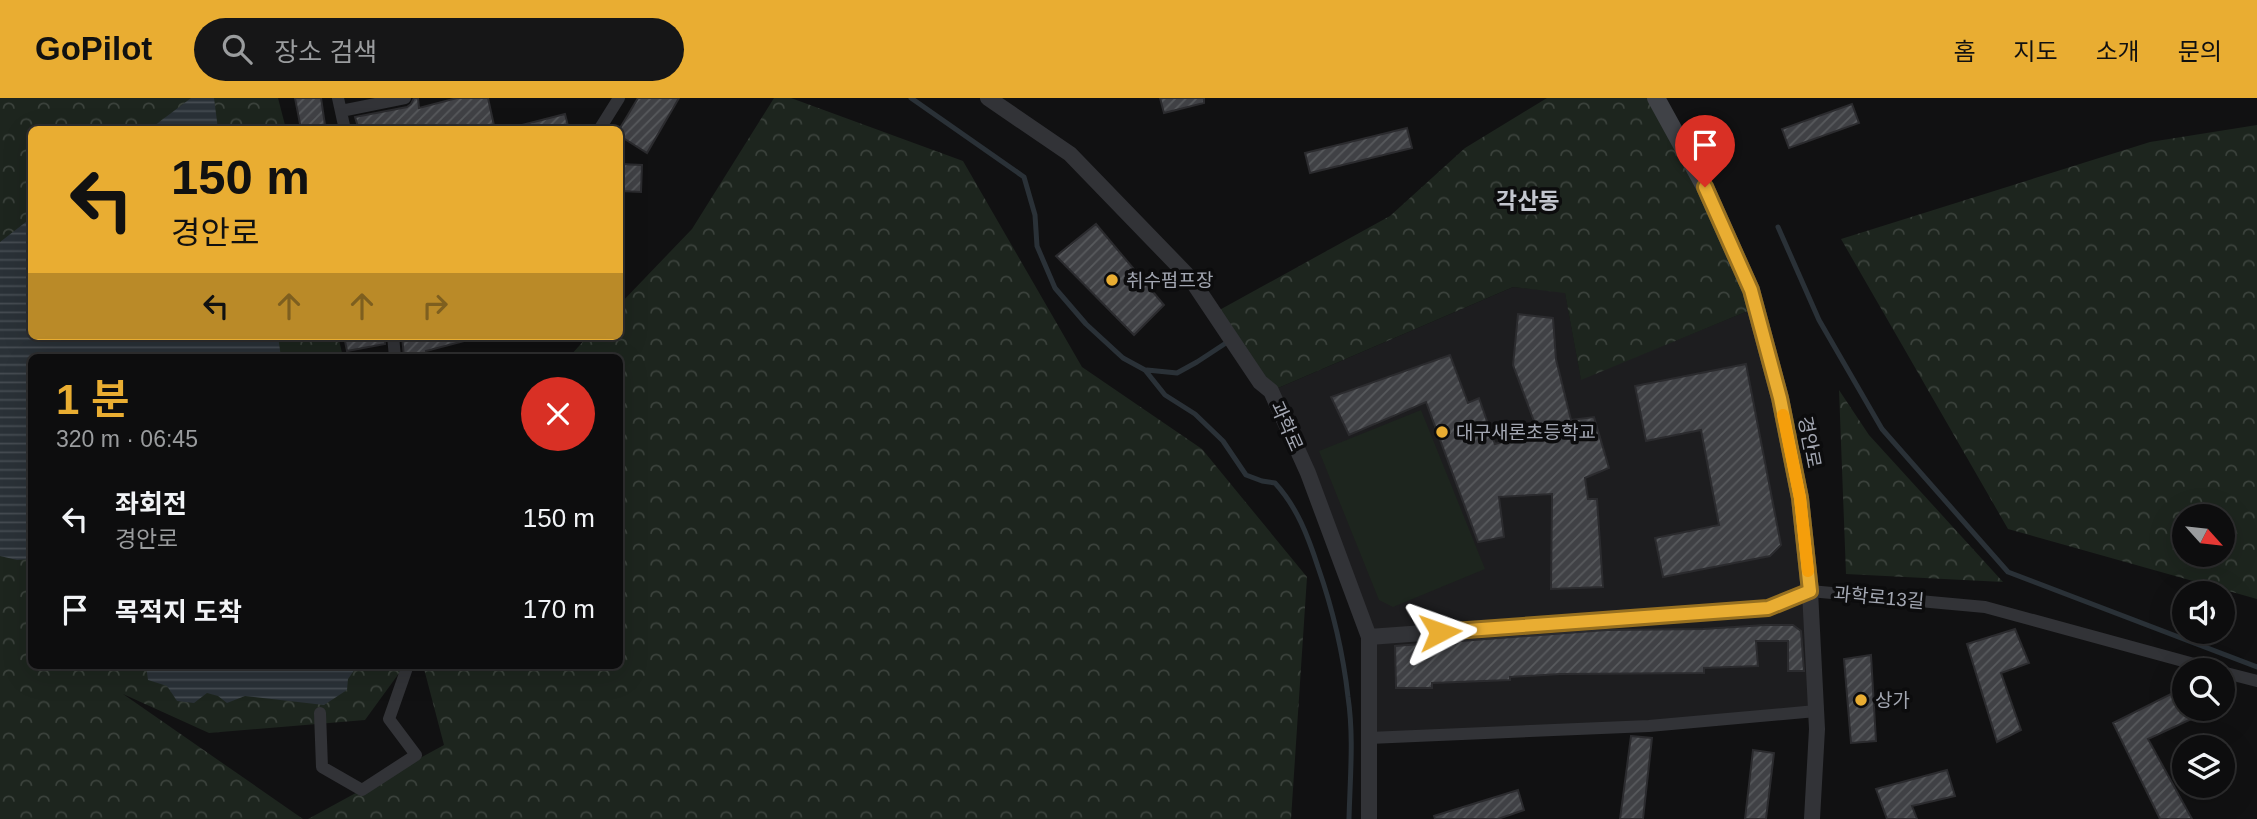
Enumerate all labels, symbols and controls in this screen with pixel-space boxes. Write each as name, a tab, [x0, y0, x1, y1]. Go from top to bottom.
search box	[194, 18, 684, 81]
text: GoPilot	[35, 30, 152, 67]
icon: search	[218, 30, 256, 68]
text: 장소 검색	[274, 37, 377, 67]
text: 홈	[1953, 38, 1975, 65]
text: 지도	[2013, 38, 2058, 65]
text: 소개	[2096, 38, 2140, 65]
text: 문의	[2178, 38, 2222, 65]
pin	[1675, 115, 1735, 187]
icon: arrive	[1686, 126, 1724, 164]
text: 150 m	[171, 150, 310, 204]
icon: left	[56, 154, 147, 245]
district label: 각산동	[1496, 188, 1560, 214]
text: 경안로	[171, 215, 259, 251]
place label: 취수펌프장	[1126, 270, 1213, 291]
marker: 취수펌프장	[1104, 272, 1120, 288]
icon: left	[197, 287, 235, 325]
icon: ahead	[270, 287, 308, 325]
icon: ahead	[343, 287, 381, 325]
icon: right	[416, 287, 454, 325]
text: 1 분	[56, 376, 130, 423]
button: close	[521, 377, 595, 451]
street label: 과학로	[1266, 398, 1307, 454]
street label: 경안로	[1794, 414, 1825, 470]
place label: 대구새론초등학교	[1456, 422, 1596, 443]
marker: 대구새론초등학교	[1434, 424, 1450, 440]
text: 320 m · 06:45	[56, 426, 198, 452]
text: 좌회전	[115, 489, 187, 519]
icon: left	[56, 500, 94, 538]
text: 150 m	[523, 503, 595, 533]
north arrow	[2172, 504, 2235, 567]
map controls	[2172, 504, 2235, 798]
text: 경안로	[115, 526, 178, 552]
button: sound	[2172, 581, 2235, 644]
street label: 과학로13길	[1833, 583, 1925, 612]
icon: arrive	[56, 591, 94, 629]
text: 170 m	[523, 594, 595, 624]
position arrow	[1403, 595, 1477, 669]
text: 목적지 도착	[115, 597, 242, 627]
button: search	[2172, 658, 2235, 721]
place label: 상가	[1875, 690, 1910, 711]
marker: 상가	[1853, 692, 1869, 708]
button: layers	[2172, 735, 2235, 798]

